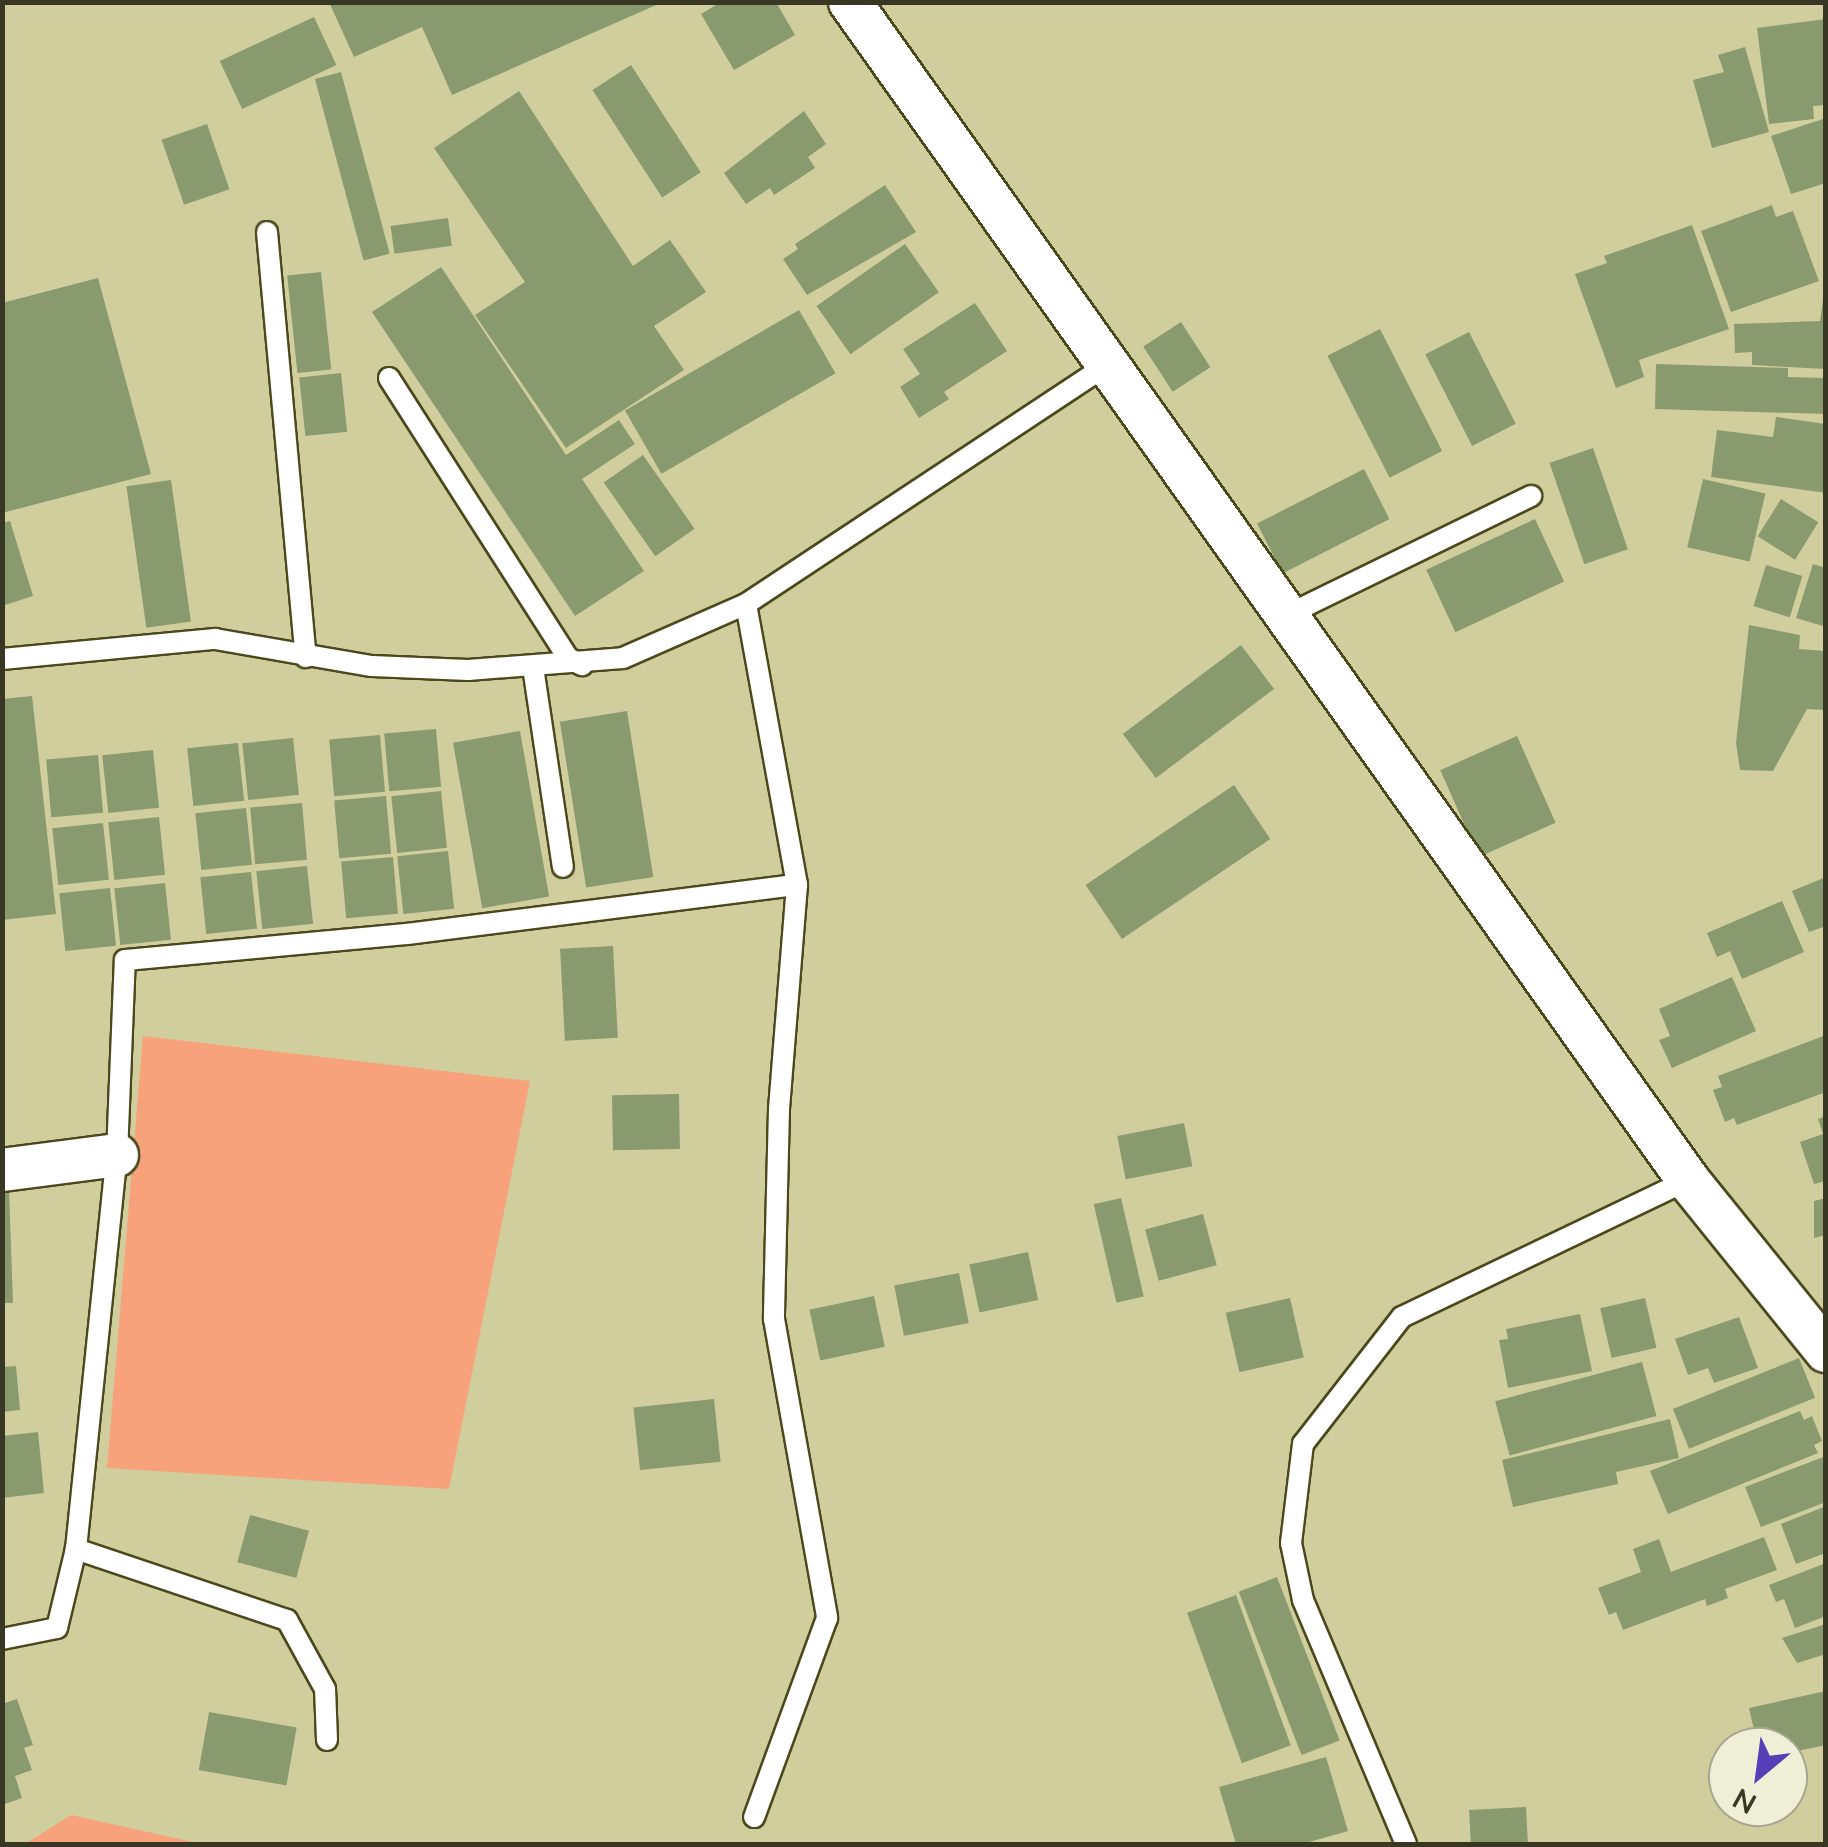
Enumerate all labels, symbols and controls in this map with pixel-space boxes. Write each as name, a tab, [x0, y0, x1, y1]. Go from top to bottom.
north arrow	[1708, 1727, 1808, 1827]
text: N	[1726, 1782, 1762, 1822]

